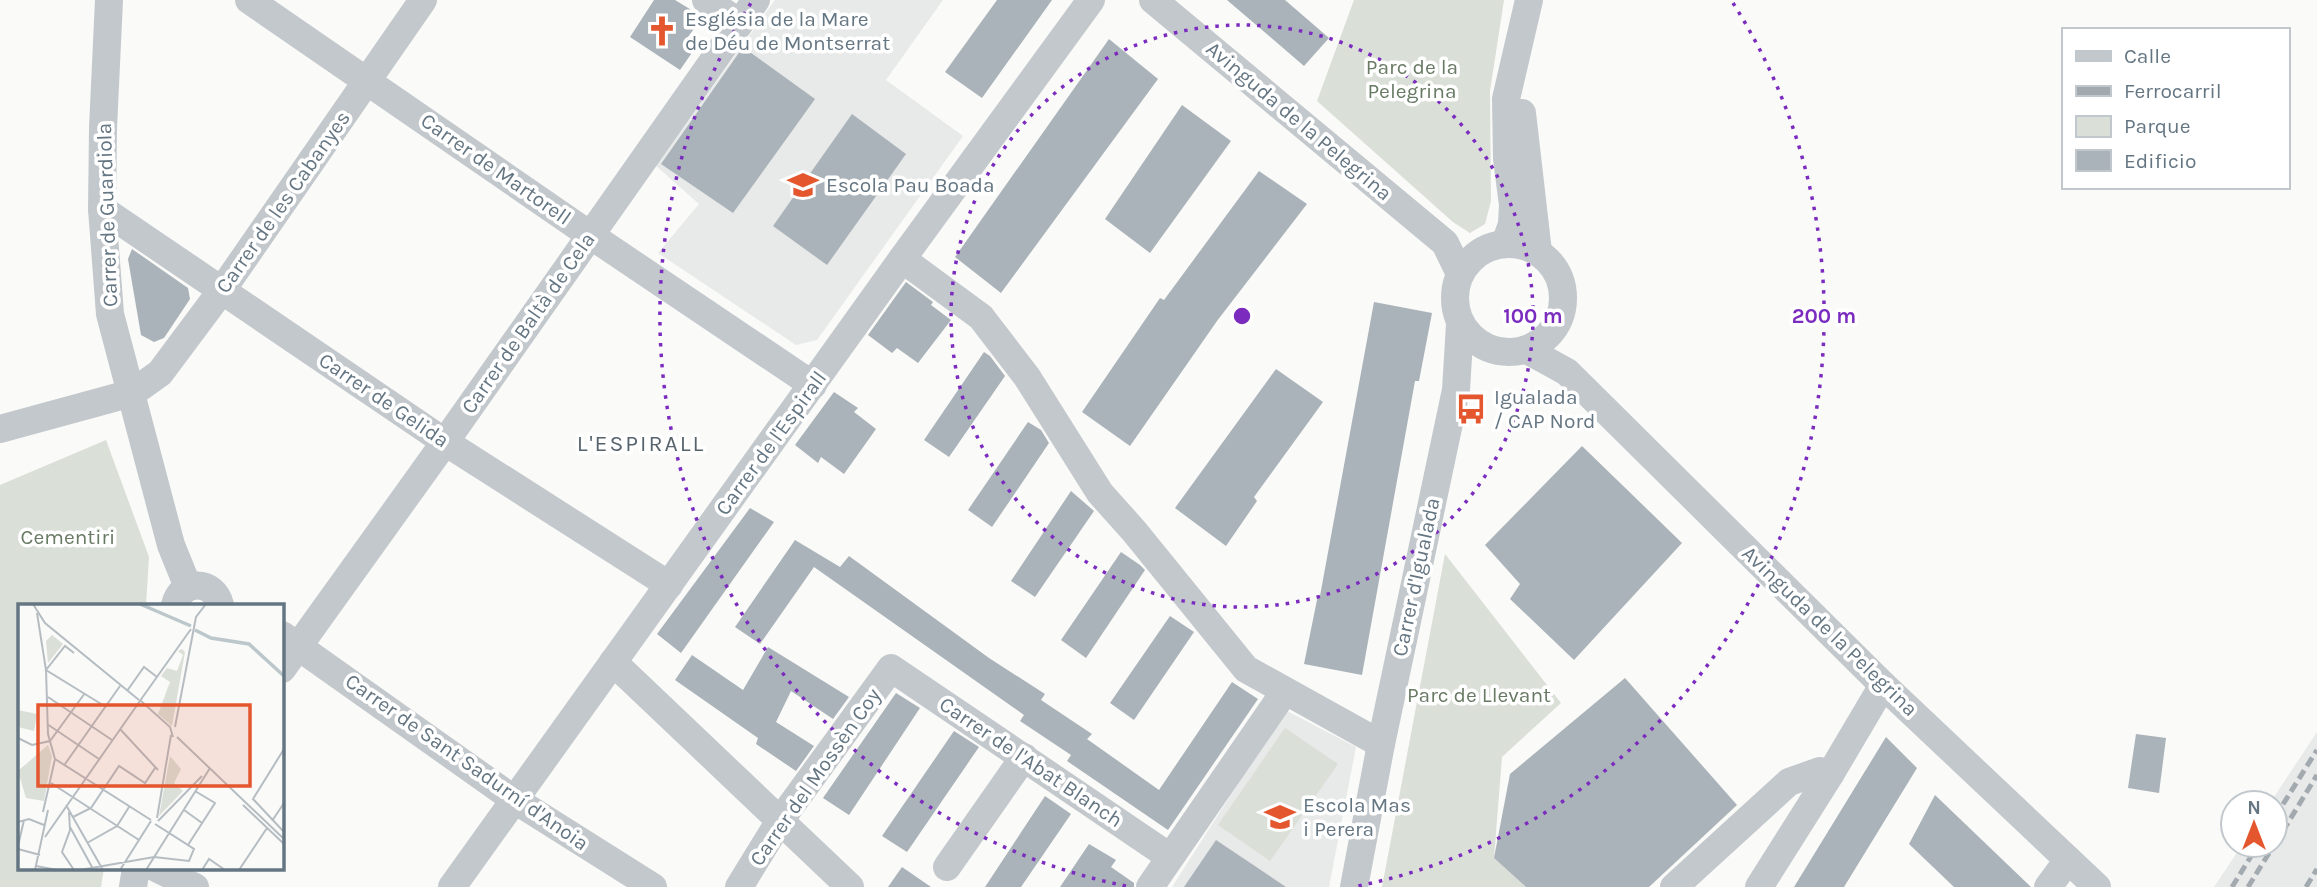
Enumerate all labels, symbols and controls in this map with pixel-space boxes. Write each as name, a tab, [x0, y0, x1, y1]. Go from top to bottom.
place label: Església de la Mare de Déu de Montserrat	[685, 7, 890, 55]
church icon: Església de la Mare de Déu de Montserrat	[645, 14, 679, 48]
legend	[2062, 28, 2289, 189]
street label: Avinguda de la Pelegrina	[1202, 37, 1396, 205]
text: Calle	[2124, 44, 2171, 68]
park label: Parc de la Pelegrina	[1366, 55, 1458, 103]
text: Ferrocarril	[2124, 79, 2222, 103]
street label: Carrer de les Cabanyes	[211, 106, 355, 298]
street label: Carrer de Martorell	[416, 108, 576, 230]
text: Parque	[2124, 114, 2191, 138]
street label: Carrer de Guardiola	[92, 123, 122, 307]
text: Edificio	[2124, 149, 2197, 173]
school or university icon: Escola Pau Boada	[786, 168, 820, 202]
place label: Escola Pau Boada	[826, 173, 995, 197]
street label: Carrer de Baltà de Cela	[456, 228, 600, 418]
centre of rings	[1230, 304, 1254, 328]
text: 100 m	[1503, 304, 1563, 328]
text: 200 m	[1792, 304, 1856, 328]
street label: Carrer de Gelida	[314, 348, 454, 452]
street label: Carrer de l'Espirall	[711, 366, 831, 520]
place label: Igualada / CAP Nord	[1494, 385, 1595, 433]
bus stop icon: Igualada / CAP Nord	[1454, 392, 1488, 426]
district label: L'ESPIRALL	[577, 430, 705, 457]
street label: Carrer d'Igualada	[1387, 495, 1445, 659]
park label: Cementiri	[21, 525, 115, 549]
street label: Avinguda de la Pelegrina	[1737, 541, 1923, 721]
inset map	[18, 604, 284, 870]
street label: Carrer de Sant Sadurní d'Anoia	[341, 669, 593, 855]
park label: Parc de Llevant	[1407, 683, 1551, 707]
street label: Carrer del Mossèn Coy	[745, 684, 885, 870]
street label: Carrer de l'Abat Blanch	[935, 692, 1127, 832]
north arrow	[2219, 789, 2289, 859]
place label: Escola Mas i Perera	[1303, 793, 1411, 841]
text: N	[2247, 797, 2261, 819]
school or university icon: Escola Mas i Perera	[1263, 800, 1297, 834]

